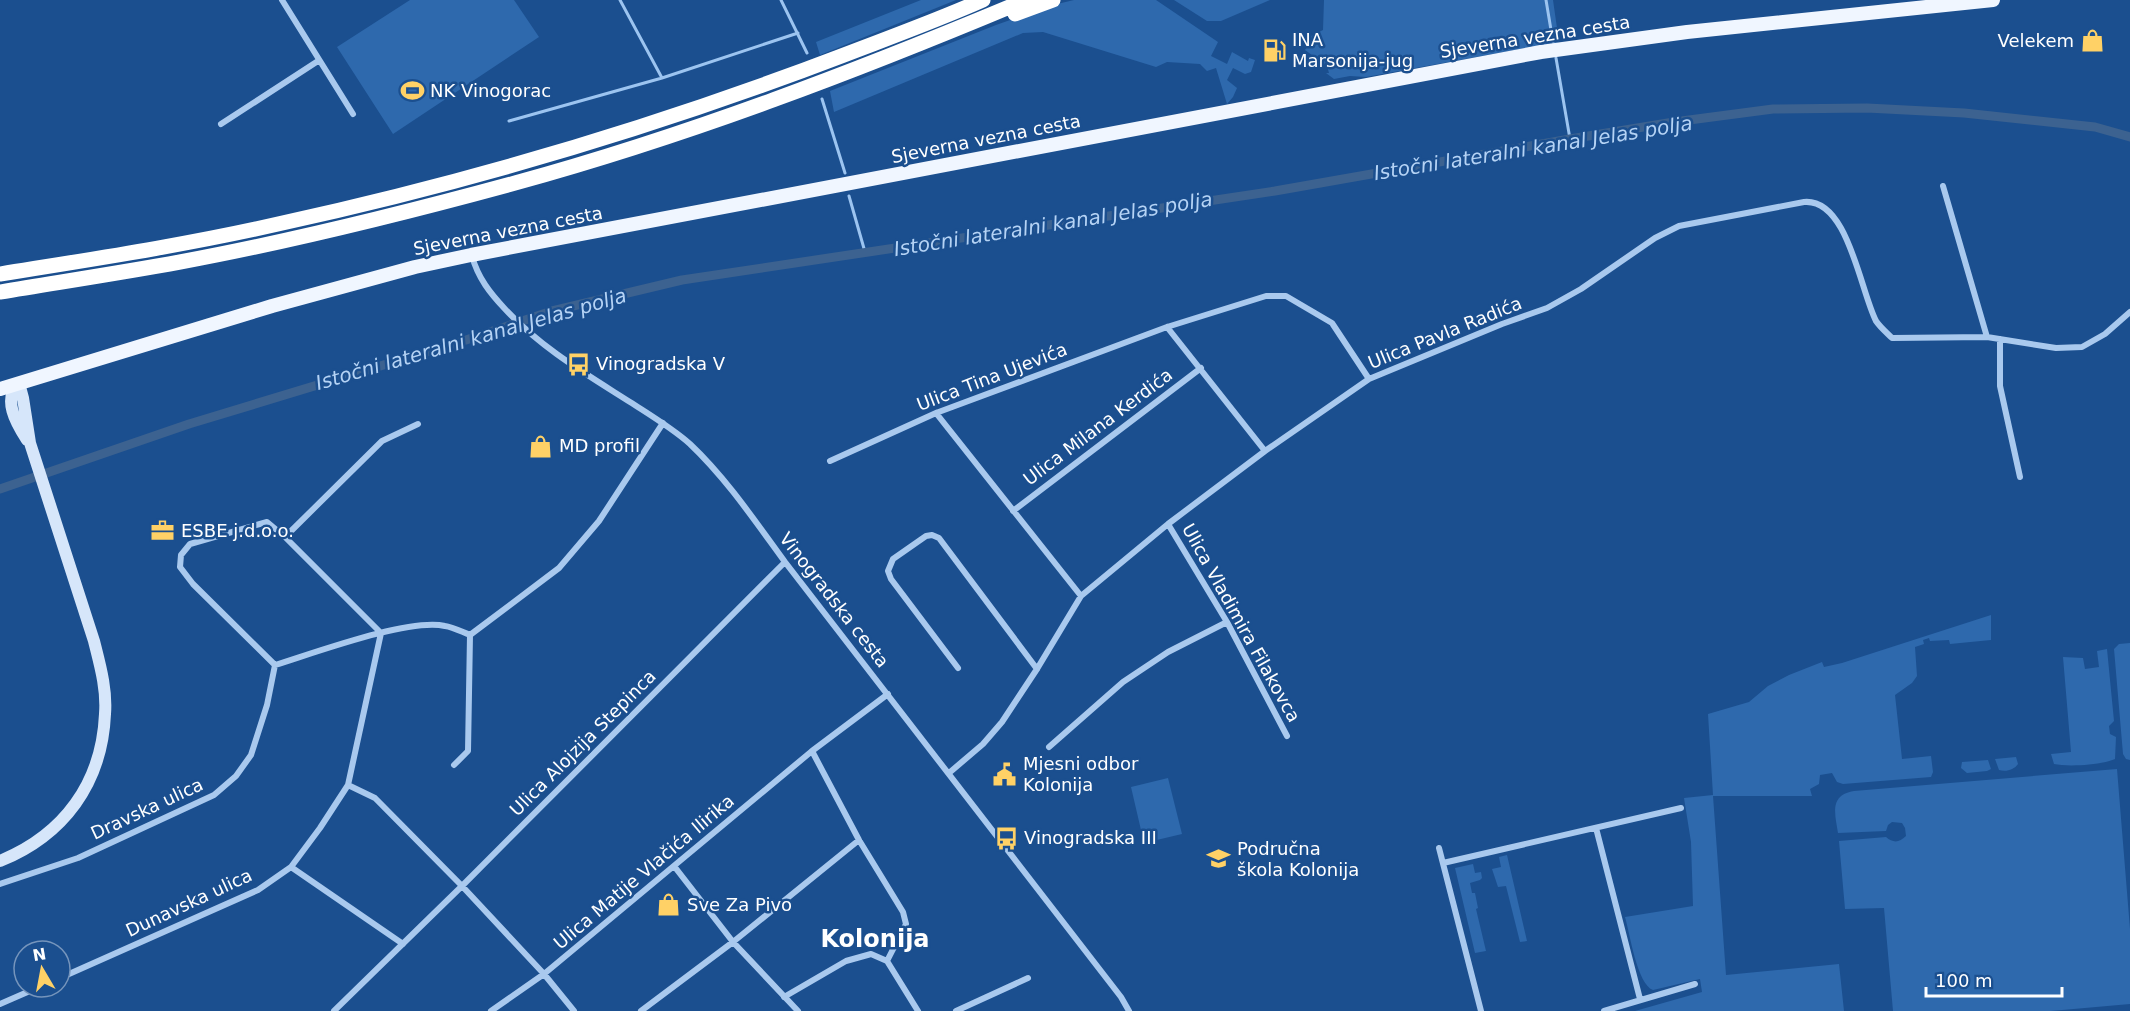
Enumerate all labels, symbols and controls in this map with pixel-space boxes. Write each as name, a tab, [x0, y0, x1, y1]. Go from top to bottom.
street label: Sjeverna vezna cesta	[1438, 11, 1632, 62]
shop icon: Velekem	[2079, 28, 2105, 54]
place label: INA Marsonija-jug	[1292, 29, 1413, 71]
place label: Velekem	[1998, 30, 2074, 51]
fuel station icon: INA Marsonija-jug	[1261, 37, 1287, 63]
sports icon: NK Vinogorac	[399, 78, 425, 104]
place label: NK Vinogorac	[430, 80, 551, 101]
street label: Sjeverna vezna cesta	[890, 110, 1082, 167]
water label: Istočni lateralni kanal Jelas polja	[1372, 111, 1694, 185]
water label: Istočni lateralni kanal Jelas polja	[892, 187, 1214, 261]
street label: Sjeverna vezna cesta	[412, 202, 604, 259]
water label: Istočni lateralni kanal Jelas polja	[313, 283, 629, 395]
street label: Ulica Pavla Radića	[1365, 292, 1525, 373]
street label: Ulica Tina Ujevića	[914, 338, 1070, 415]
bus stop icon: Vinogradska V	[565, 351, 591, 377]
place label: Vinogradska V	[596, 353, 726, 374]
street label: Ulica Milana Kerdića	[1019, 364, 1176, 489]
shop icon: MD profil	[528, 433, 554, 459]
place label: MD profil	[559, 435, 640, 456]
office icon: ESBE j.d.o.o.	[150, 518, 176, 544]
place label: ESBE j.d.o.o.	[181, 520, 294, 541]
street label: Ulica Vladimira Filakovca	[1178, 520, 1305, 726]
street label: Vinogradska cesta	[775, 528, 894, 671]
street label: Ulica Alojzija Stepinca	[505, 665, 660, 820]
place label: Mjesni odbor Kolonija	[1023, 753, 1139, 795]
public building icon: Mjesni odbor Kolonija	[992, 761, 1018, 787]
street label: Dravska ulica	[87, 773, 206, 844]
street label: Ulica Matije Vlačića Ilirika	[549, 790, 738, 953]
bus stop icon: Vinogradska III	[993, 825, 1019, 851]
place label: Vinogradska III	[1024, 827, 1157, 848]
place label: Područna škola Kolonija	[1237, 838, 1359, 880]
school or university icon: Područna škola Kolonija	[1206, 846, 1232, 872]
street label: Dunavska ulica	[122, 864, 255, 941]
shop icon: Sve Za Pivo	[656, 892, 682, 918]
place label: Sve Za Pivo	[687, 894, 792, 915]
district label: Kolonija	[820, 925, 930, 953]
north arrow	[12, 939, 72, 999]
text: N	[31, 944, 48, 965]
scale bar	[1926, 960, 2062, 998]
text: 100 m	[1935, 970, 1993, 991]

